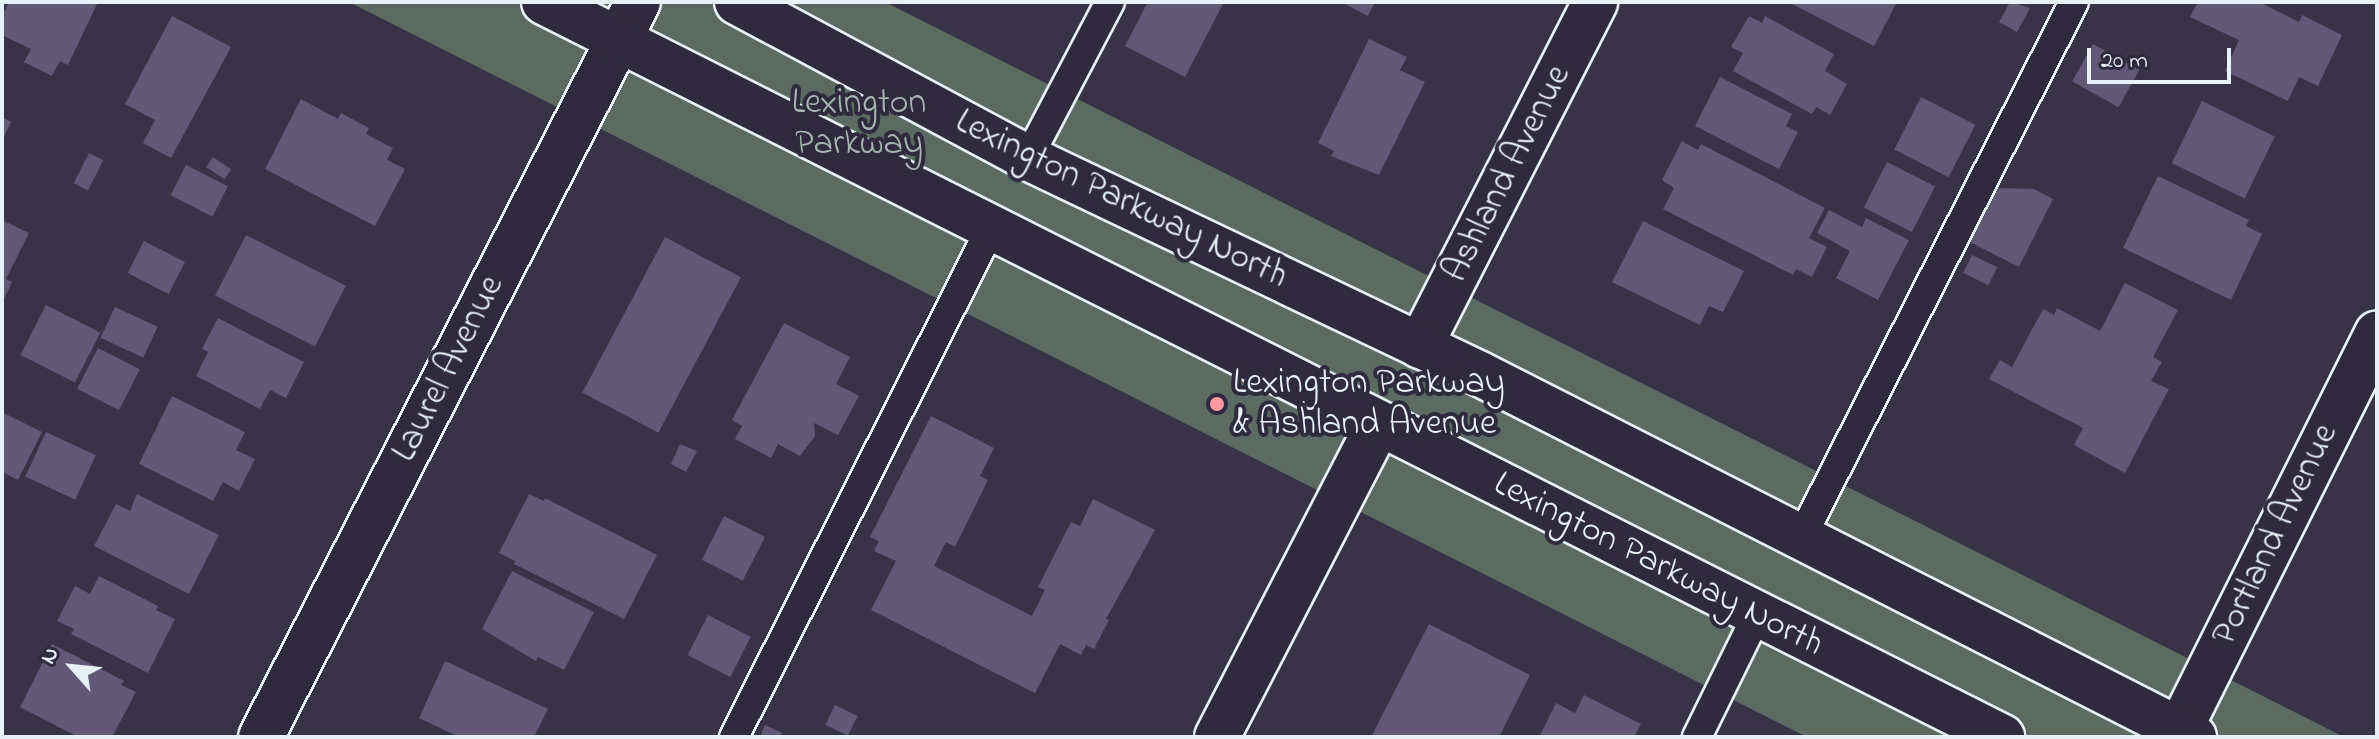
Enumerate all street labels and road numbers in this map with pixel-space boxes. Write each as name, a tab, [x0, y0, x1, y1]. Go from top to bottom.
street label: Ashland Avenue	[1435, 58, 1581, 290]
street label: Lexington Parkway North	[948, 101, 1294, 299]
street label: Laurel Avenue	[384, 269, 514, 469]
street label: Portland Avenue	[2204, 417, 2348, 653]
street label: Lexington Parkway North	[1486, 463, 1830, 667]

